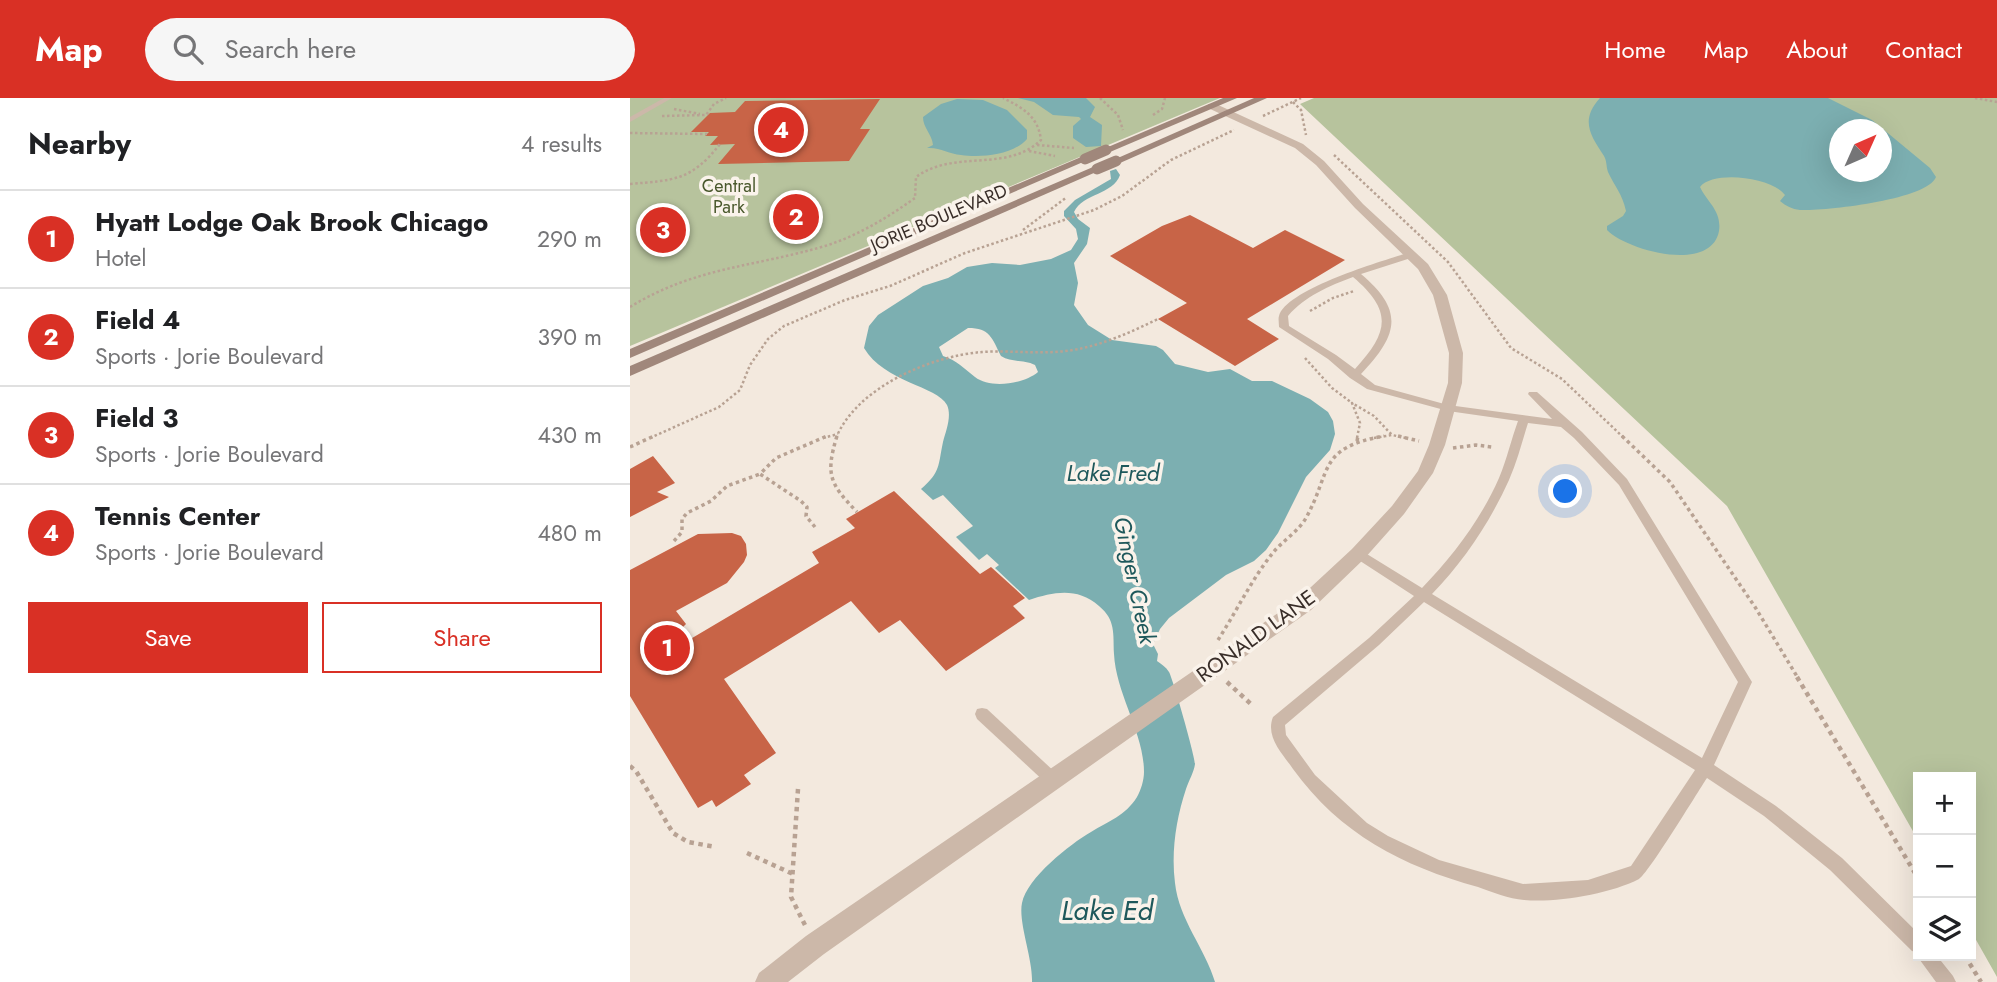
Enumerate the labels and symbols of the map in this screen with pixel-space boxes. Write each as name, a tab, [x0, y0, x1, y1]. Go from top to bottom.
pin: 4	[758, 104, 804, 156]
north arrow	[1829, 119, 1892, 182]
park label: Central Park	[702, 173, 756, 220]
street label: JORIE BOULEVARD	[865, 177, 1011, 259]
pin: 2	[773, 191, 819, 243]
pin: 3	[640, 204, 686, 256]
water label: Lake Fred	[1067, 456, 1161, 490]
your location	[1548, 474, 1582, 508]
water label: Ginger Creek	[1105, 513, 1165, 648]
street label: RONALD LANE	[1190, 583, 1322, 689]
pin: 1	[644, 622, 690, 674]
water label: Lake Ed	[1061, 890, 1155, 931]

